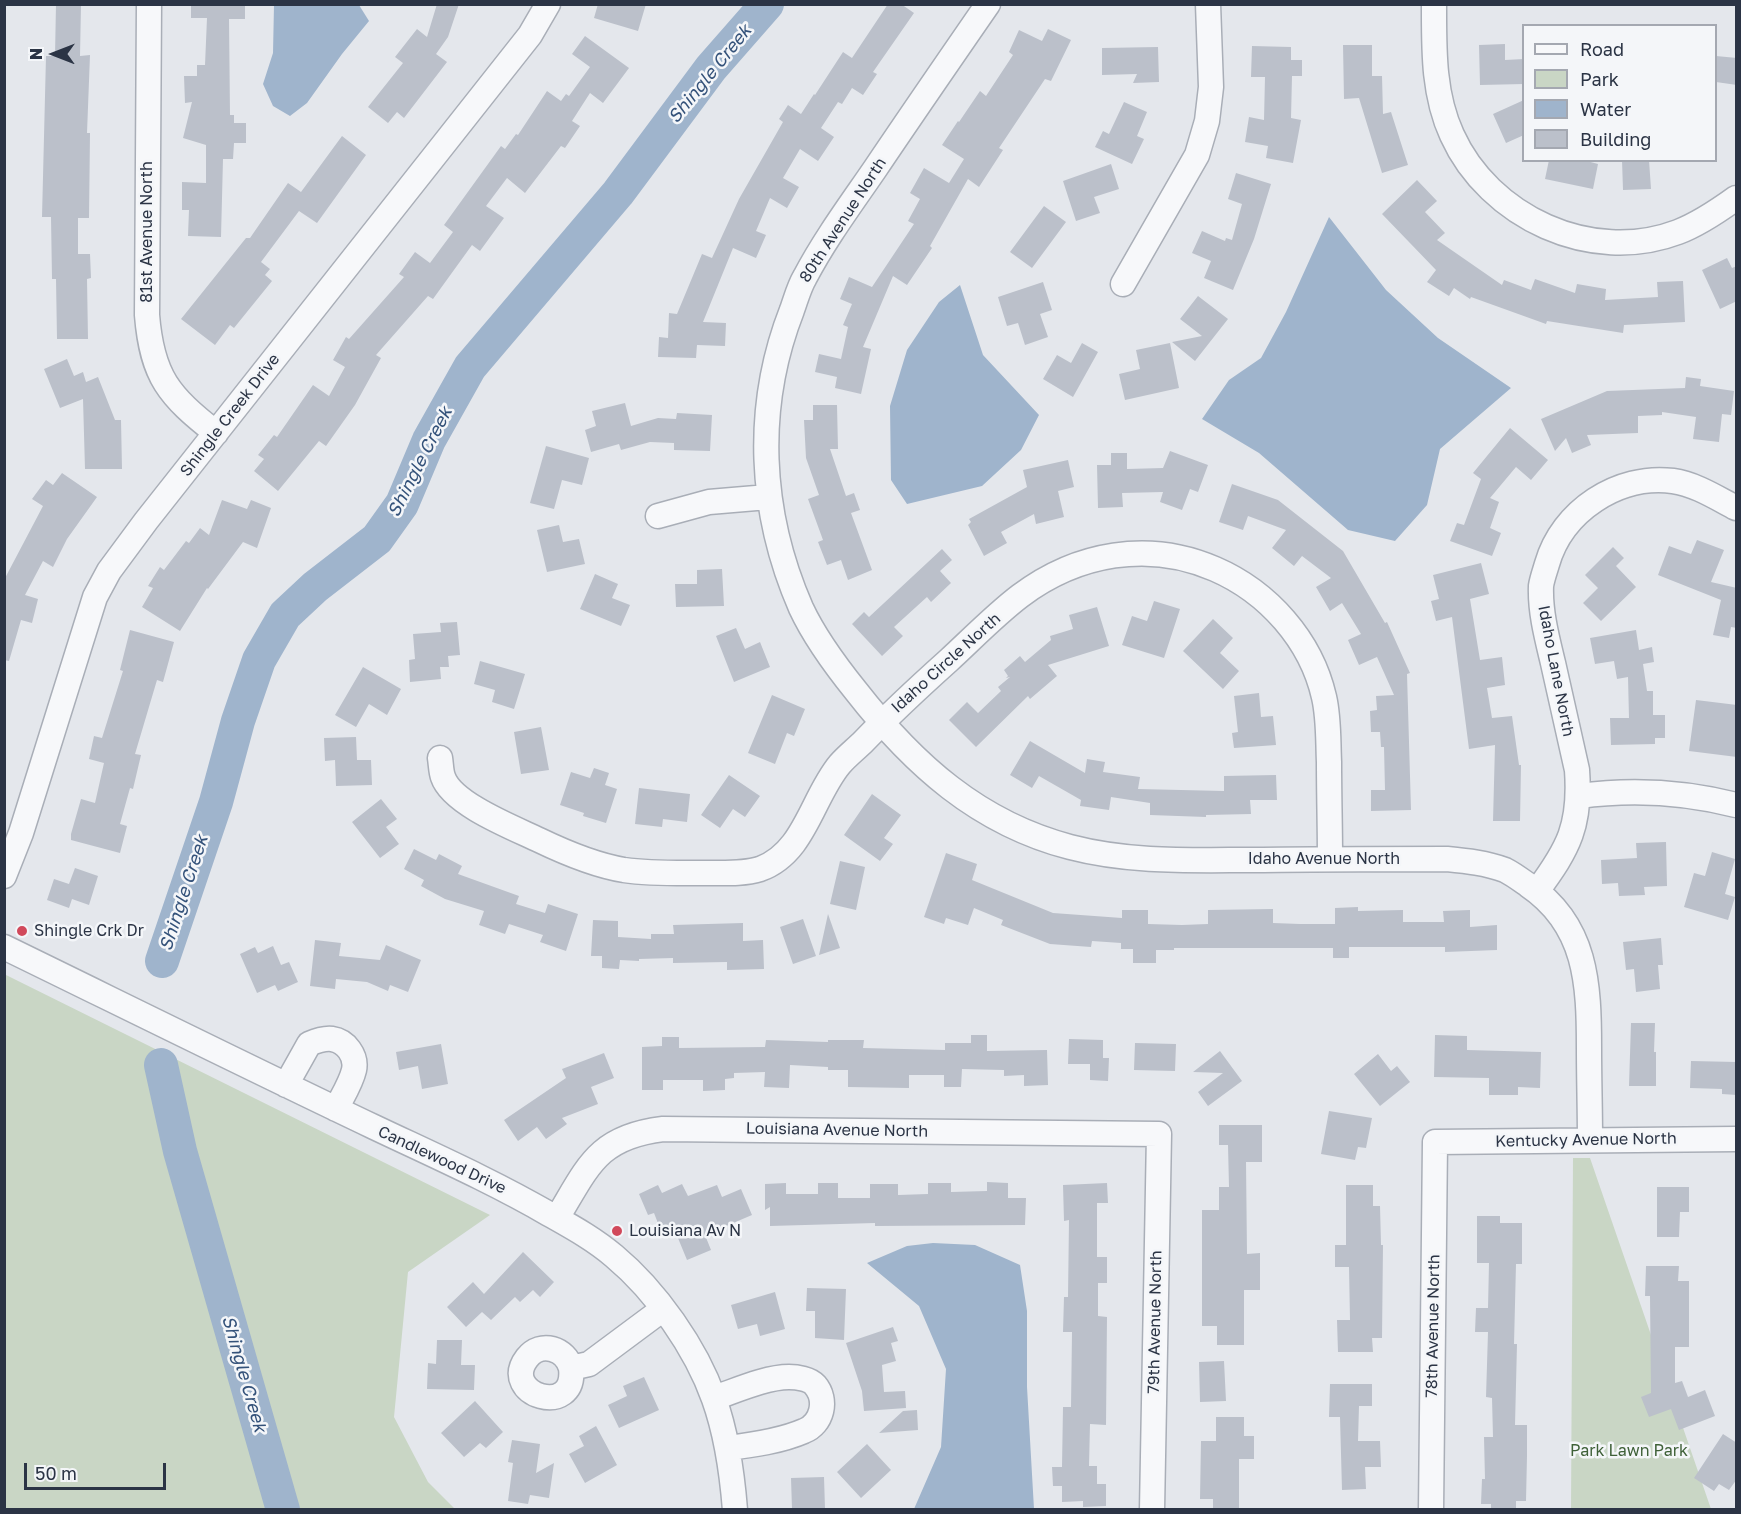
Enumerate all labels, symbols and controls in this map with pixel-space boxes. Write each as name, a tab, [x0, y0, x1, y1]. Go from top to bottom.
water label: Shingle Creek	[664, 20, 756, 128]
north arrow	[24, 24, 84, 84]
legend	[1522, 24, 1717, 162]
text: Road	[1580, 38, 1624, 60]
text: N	[26, 48, 46, 60]
text: Park	[1580, 68, 1619, 90]
text: Water	[1580, 98, 1631, 120]
text: Building	[1580, 128, 1651, 150]
street label: 80th Avenue North	[795, 154, 891, 286]
street label: 81st Avenue North	[137, 161, 157, 303]
street label: Shingle Creek Drive	[176, 350, 284, 480]
water label: Shingle Creek	[383, 404, 457, 520]
street label: Idaho Lane North	[1534, 604, 1578, 738]
street label: Idaho Circle North	[888, 609, 1004, 717]
water label: Shingle Creek	[155, 833, 213, 953]
street label: Idaho Avenue North	[1248, 849, 1400, 869]
place label: Shingle Crk Dr	[34, 921, 144, 941]
marker: Shingle Crk Dr	[15, 924, 29, 938]
street label: Louisiana Avenue North	[746, 1119, 928, 1141]
street label: Candlewood Drive	[375, 1122, 509, 1198]
street label: Kentucky Avenue North	[1495, 1129, 1677, 1151]
place label: Louisiana Av N	[629, 1221, 741, 1241]
marker: Louisiana Av N	[610, 1224, 624, 1238]
street label: 79th Avenue North	[1144, 1250, 1166, 1394]
street label: 78th Avenue North	[1422, 1254, 1444, 1398]
water label: Shingle Creek	[217, 1313, 271, 1435]
park label: Park Lawn Park	[1570, 1441, 1688, 1461]
scale bar	[27, 1451, 170, 1489]
text: 50 m	[35, 1462, 77, 1484]

